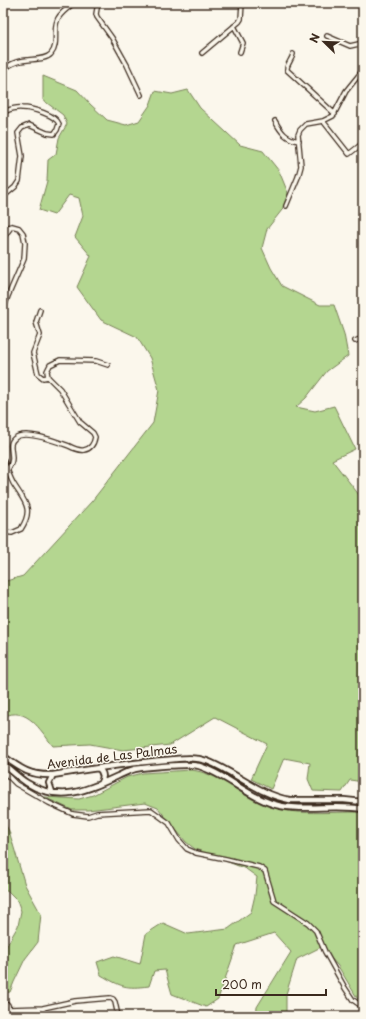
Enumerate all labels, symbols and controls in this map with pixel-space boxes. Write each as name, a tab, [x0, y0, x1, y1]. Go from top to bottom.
north arrow	[304, 22, 344, 62]
text: N	[305, 30, 324, 45]
street label: Avenida de Las Palmas	[46, 739, 178, 773]
scale bar	[216, 971, 326, 997]
text: 200 m	[222, 975, 262, 993]

